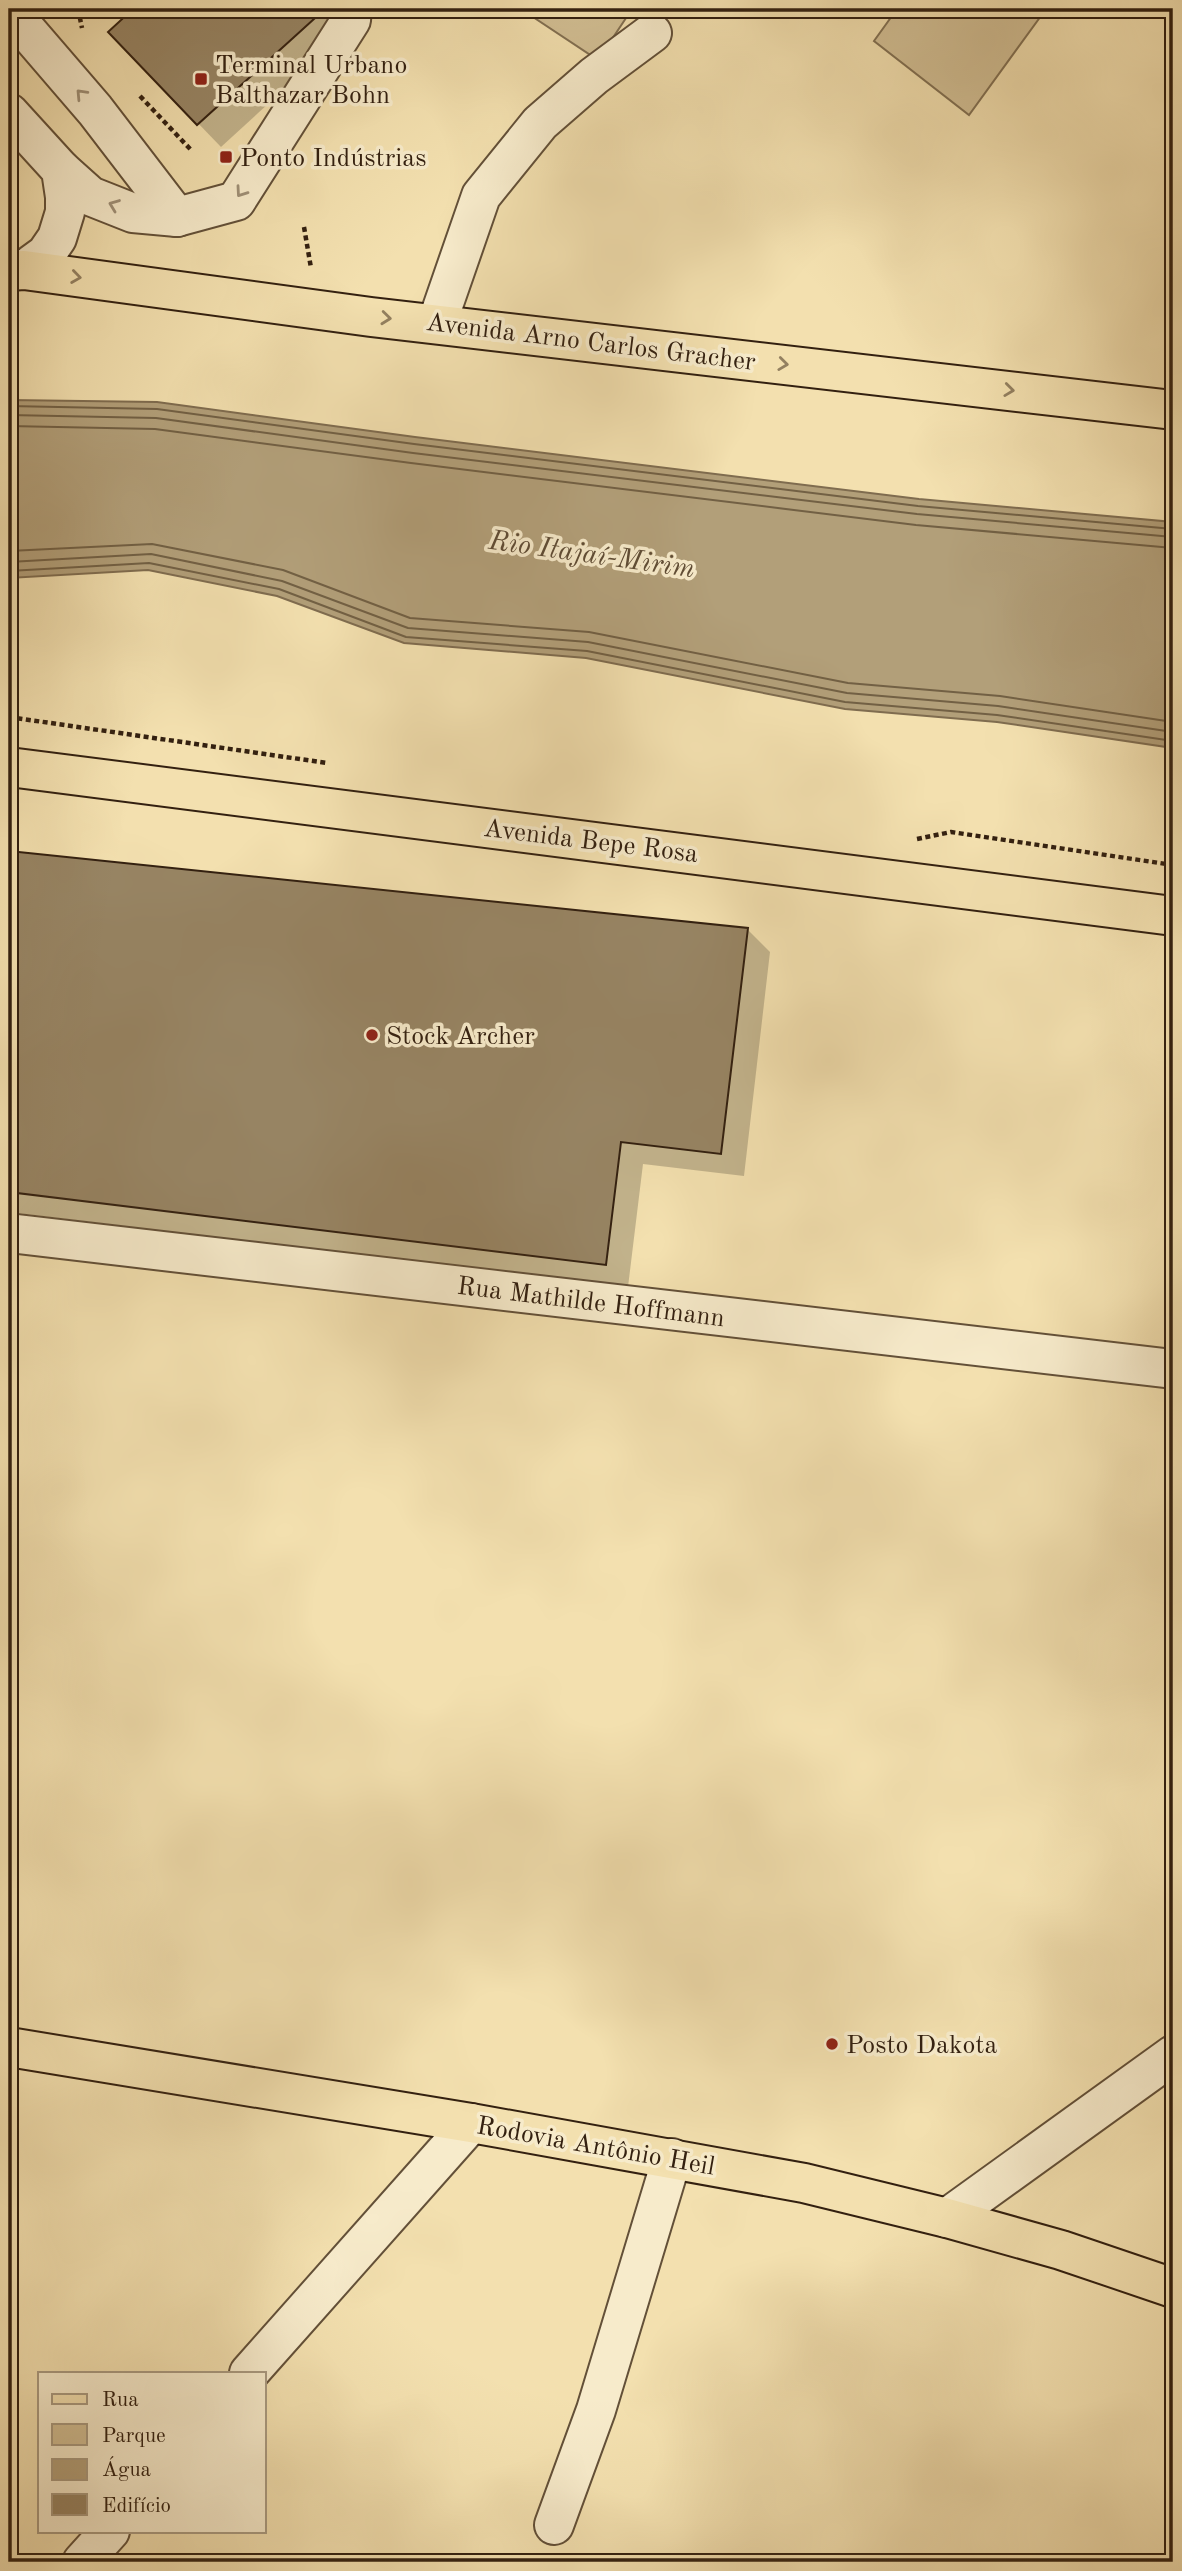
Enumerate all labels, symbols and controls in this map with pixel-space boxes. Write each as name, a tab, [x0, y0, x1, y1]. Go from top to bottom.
place label: Terminal Urbano Balthazar Bohn	[215, 53, 407, 109]
marker: Terminal Urbano Balthazar Bohn	[193, 71, 209, 87]
one-way arrow	[77, 89, 90, 102]
place label: Ponto Indústrias	[240, 146, 426, 172]
marker: Ponto Indústrias	[218, 149, 234, 165]
one-way arrow	[237, 184, 249, 196]
one-way arrow	[108, 200, 120, 214]
one-way arrow	[71, 270, 82, 285]
street label: Avenida Arno Carlos Gracher	[424, 310, 757, 376]
one-way arrow	[380, 311, 392, 326]
one-way arrow	[777, 356, 788, 371]
one-way arrow	[1003, 382, 1014, 397]
water label: Rio Itajaí-Mirim	[486, 528, 696, 584]
street label: Avenida Bepe Rosa	[482, 816, 700, 868]
place label: Stock Archer	[386, 1024, 535, 1050]
marker: Stock Archer	[364, 1027, 380, 1043]
street label: Rua Mathilde Hoffmann	[455, 1274, 726, 1332]
place label: Posto Dakota	[846, 2033, 997, 2059]
marker: Posto Dakota	[824, 2036, 840, 2052]
street label: Rodovia Antônio Heil	[475, 2113, 717, 2181]
legend	[38, 2372, 266, 2532]
text: Rua	[102, 2390, 139, 2411]
text: Parque	[102, 2426, 166, 2447]
text: Água	[102, 2456, 151, 2481]
text: Edifício	[102, 2496, 171, 2517]

